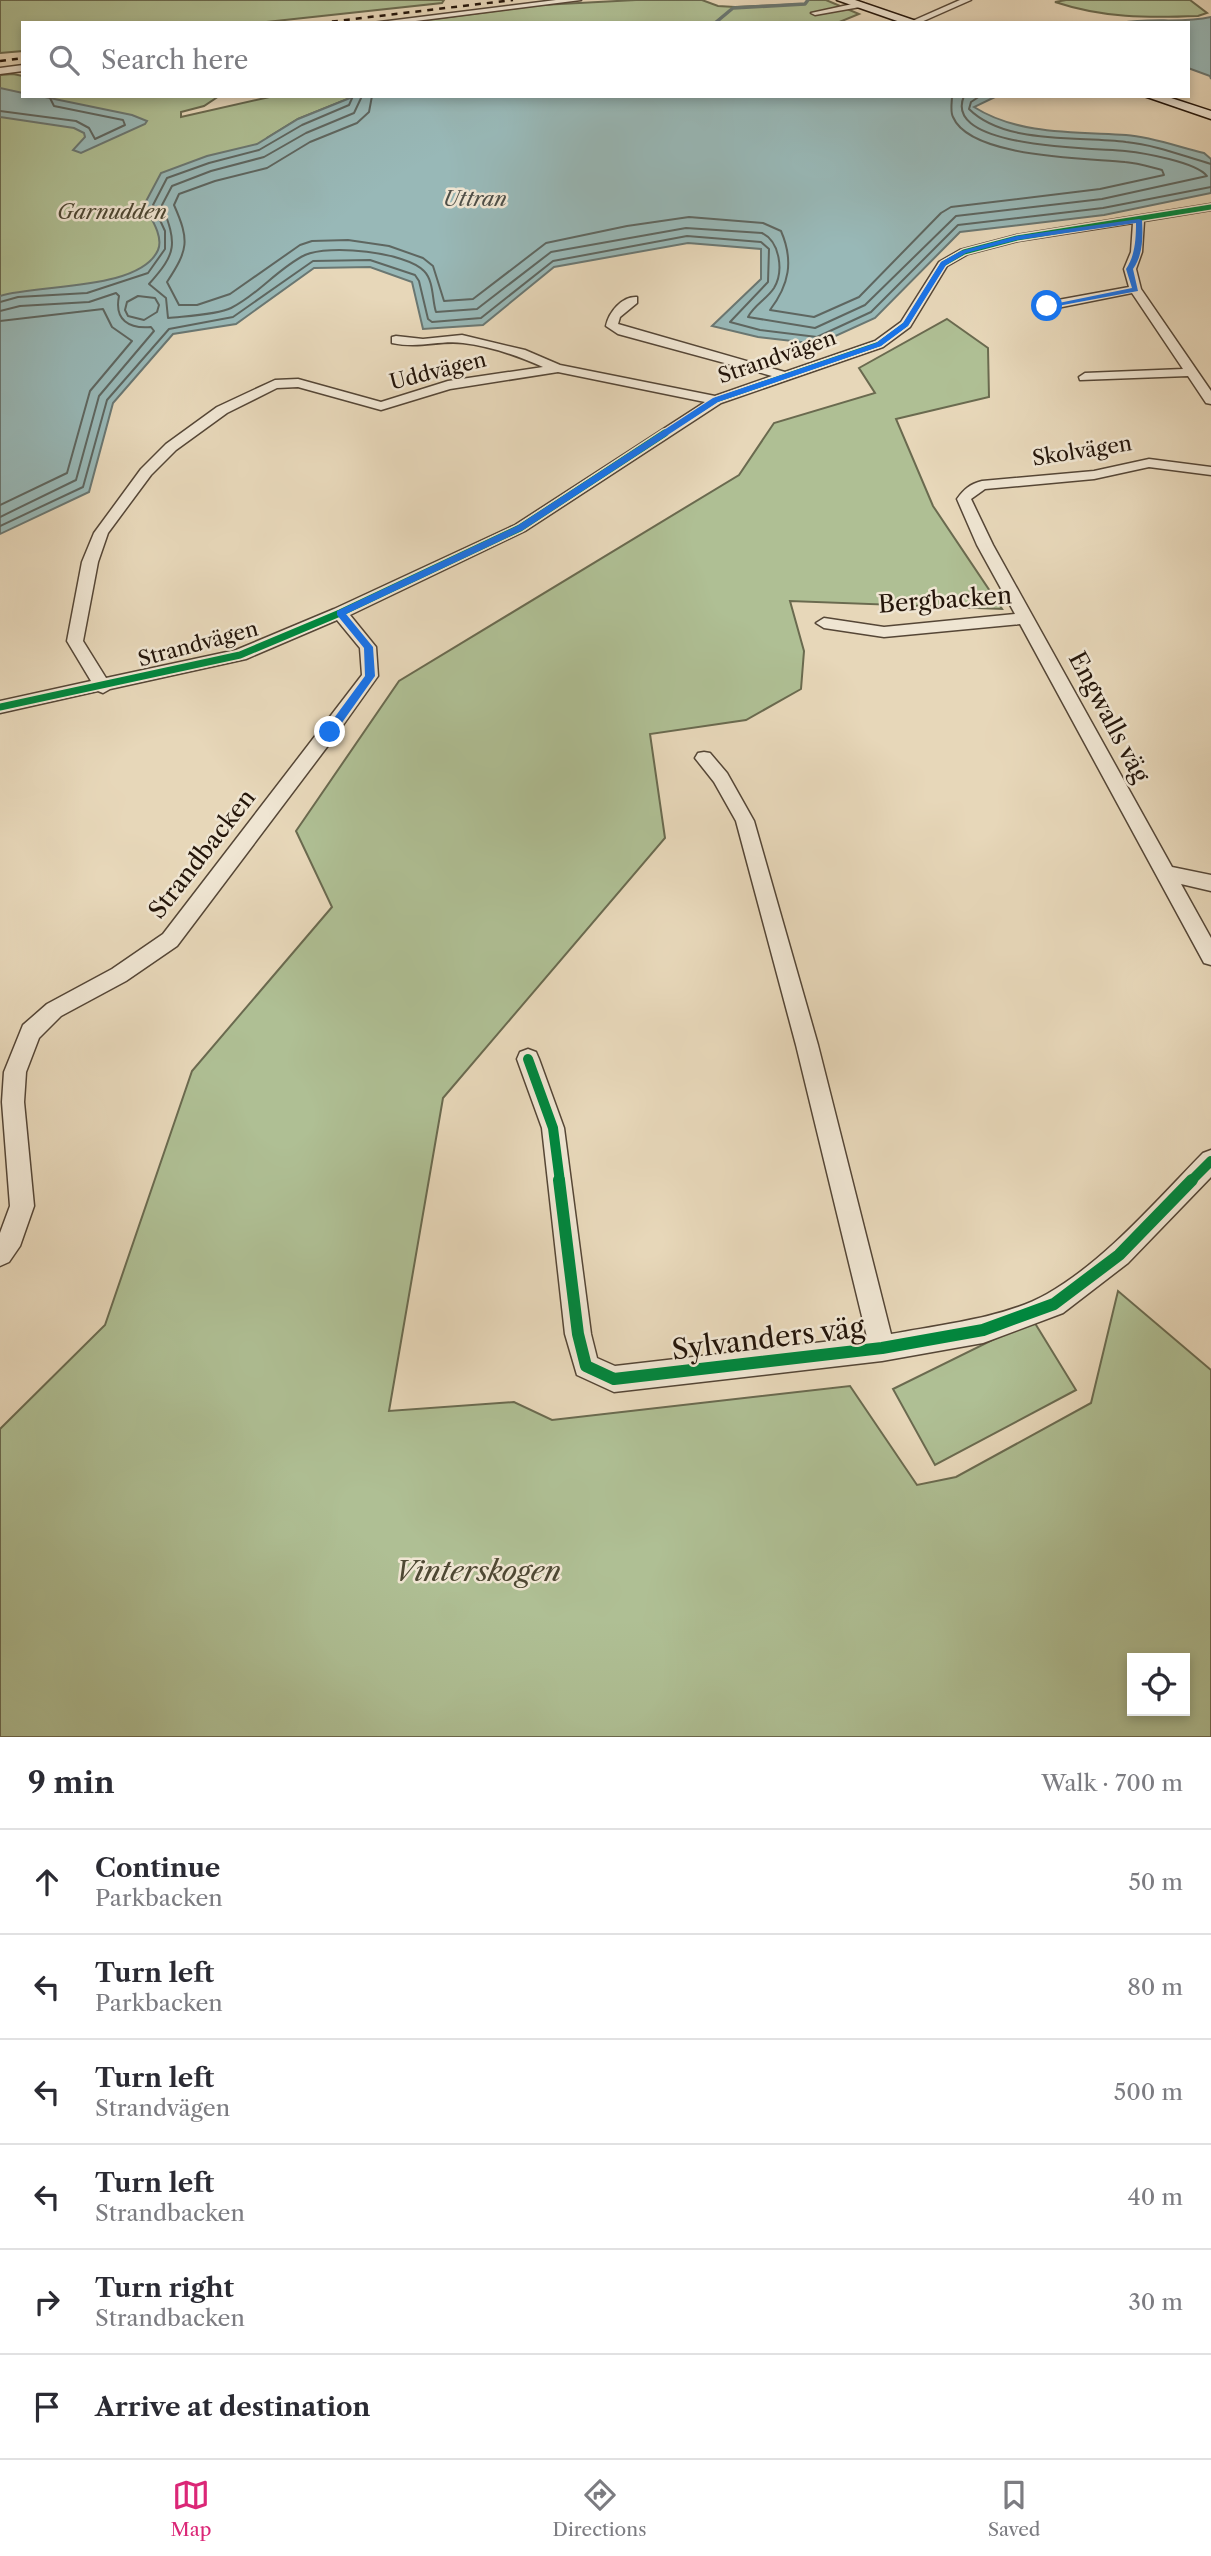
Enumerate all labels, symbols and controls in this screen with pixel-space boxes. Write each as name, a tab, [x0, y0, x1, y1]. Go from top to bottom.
search box	[21, 21, 1190, 98]
icon: search	[45, 41, 83, 79]
text: Search here	[101, 44, 248, 76]
water label: Uttran	[443, 186, 507, 211]
park label: Garnudden	[57, 199, 167, 224]
route start	[1031, 290, 1062, 321]
street label: Strandvägen	[714, 325, 839, 388]
street label: Uddvägen	[387, 346, 489, 395]
street label: Skolvägen	[1030, 430, 1134, 471]
street label: Bergbacken	[877, 580, 1013, 619]
street label: Strandvägen	[135, 615, 261, 672]
street label: Engwalls väg	[1063, 646, 1156, 787]
route end	[314, 716, 345, 747]
street label: Strandbacken	[142, 783, 261, 924]
street label: Sylvanders väg	[670, 1309, 867, 1367]
park label: Vinterskogen	[395, 1554, 561, 1588]
map controls	[1127, 1653, 1190, 1716]
button: locate	[1127, 1653, 1190, 1716]
text: 9 min	[28, 1764, 115, 1801]
text: Walk · 700 m	[1041, 1769, 1183, 1797]
text: Continue	[95, 1852, 220, 1884]
icon: ahead	[28, 1863, 66, 1901]
text: 50 m	[1128, 1868, 1183, 1896]
text: Parkbacken	[95, 1884, 223, 1912]
text: Turn left	[95, 1957, 214, 1989]
icon: left	[28, 1968, 66, 2006]
text: 80 m	[1127, 1973, 1183, 2001]
text: Parkbacken	[95, 1989, 223, 2017]
text: Turn left	[95, 2062, 214, 2094]
icon: left	[28, 2073, 66, 2111]
text: 500 m	[1114, 2078, 1183, 2106]
text: Strandvägen	[95, 2094, 230, 2122]
text: Turn left	[95, 2167, 214, 2199]
icon: left	[28, 2178, 66, 2216]
text: 40 m	[1128, 2183, 1183, 2211]
text: Strandbacken	[95, 2199, 245, 2227]
text: Turn right	[95, 2272, 234, 2304]
icon: right	[28, 2283, 66, 2321]
text: 30 m	[1128, 2288, 1183, 2316]
text: Strandbacken	[95, 2304, 245, 2332]
icon: arrive	[28, 2388, 66, 2426]
text: Arrive at destination	[95, 2391, 370, 2423]
tab: Map	[171, 2476, 211, 2541]
tab: Directions	[553, 2476, 646, 2541]
tab: Saved	[988, 2476, 1040, 2541]

